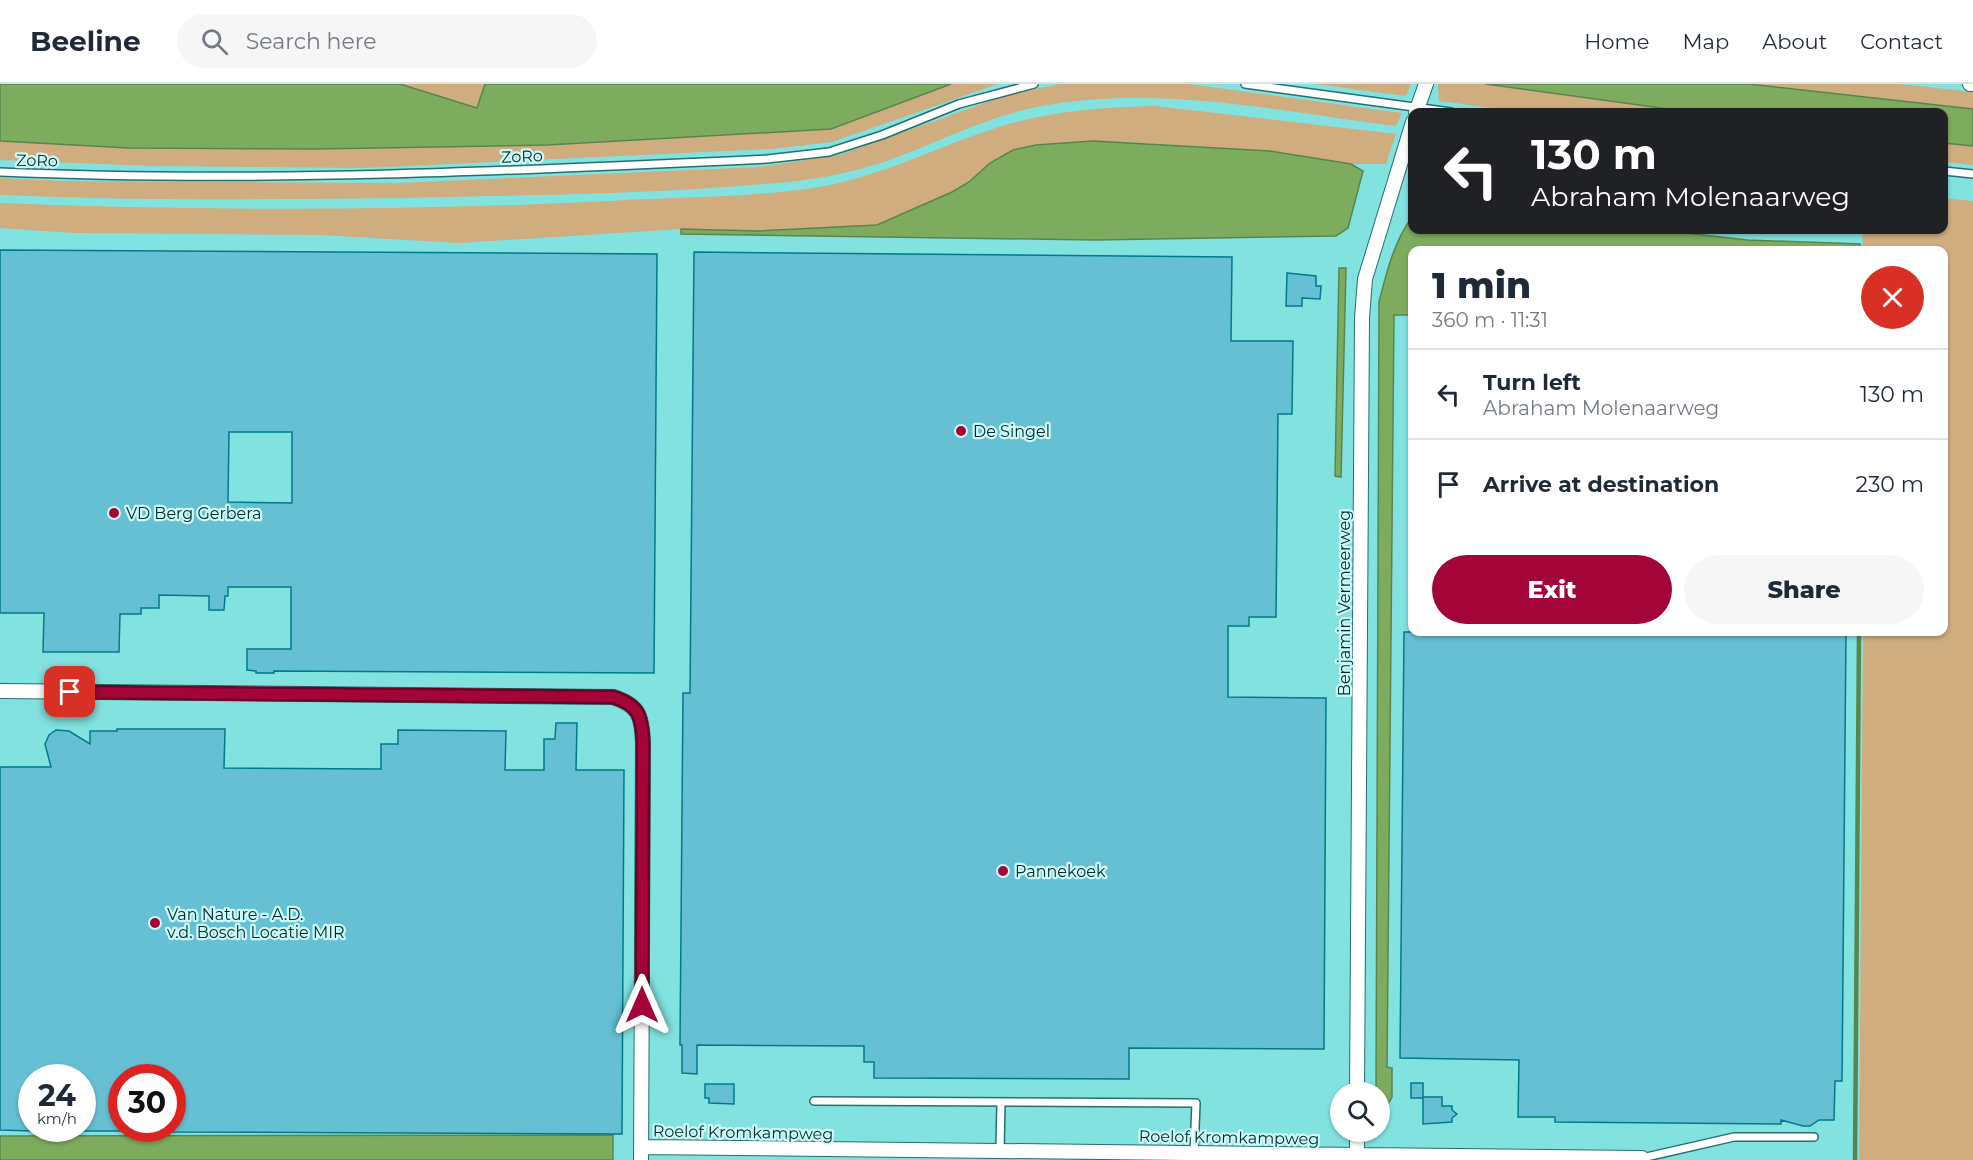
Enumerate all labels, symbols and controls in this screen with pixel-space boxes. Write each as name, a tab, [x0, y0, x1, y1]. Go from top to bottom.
search box	[177, 14, 597, 68]
text: Beeline	[30, 24, 141, 58]
icon: search	[198, 25, 231, 58]
text: Search here	[246, 28, 377, 55]
text: Home	[1584, 29, 1649, 54]
text: Map	[1682, 29, 1729, 54]
text: About	[1762, 29, 1827, 54]
text: Contact	[1860, 29, 1943, 54]
text: 130 m	[1531, 128, 1657, 180]
icon: left	[1432, 132, 1510, 210]
street label: ZoRo	[501, 146, 543, 167]
street label: ZoRo	[16, 151, 58, 170]
text: Abraham Molenaarweg	[1531, 180, 1850, 213]
text: 1 min	[1432, 263, 1531, 307]
button: close	[1861, 266, 1924, 329]
text: 360 m · 11:31	[1432, 308, 1548, 332]
text: Turn left	[1483, 369, 1581, 396]
icon: left	[1432, 378, 1465, 411]
text: 130 m	[1860, 381, 1924, 408]
text: Abraham Molenaarweg	[1483, 396, 1719, 420]
place label: De Singel	[973, 422, 1050, 441]
marker: De Singel	[954, 424, 968, 438]
icon: arrive	[1432, 468, 1465, 501]
text: Arrive at destination	[1483, 471, 1719, 498]
text: 230 m	[1855, 471, 1924, 498]
place label: VD Berg Gerbera	[126, 504, 261, 523]
marker: VD Berg Gerbera	[107, 506, 121, 520]
street label: Benjamin Vermeerweg	[1335, 510, 1354, 696]
button: Exit	[1432, 555, 1672, 624]
button: Share	[1684, 555, 1924, 624]
pin	[44, 666, 95, 717]
icon: arrive	[53, 675, 86, 708]
place label: Pannekoek	[1015, 862, 1106, 881]
marker: Pannekoek	[996, 864, 1010, 878]
place label: Van Nature - A.D. v.d. Bosch Locatie MIR	[167, 905, 345, 942]
marker: Van Nature - A.D. v.d. Bosch Locatie MIR	[148, 916, 162, 930]
position arrow	[610, 973, 674, 1037]
speed limit sign: 30	[108, 1064, 186, 1142]
text: 24	[38, 1077, 76, 1114]
map controls	[1330, 1082, 1390, 1142]
button: search	[1330, 1082, 1390, 1142]
text: km/h	[37, 1109, 77, 1128]
street label: Roelof Kromkampweg	[653, 1121, 833, 1144]
street label: Roelof Kromkampweg	[1139, 1126, 1319, 1149]

